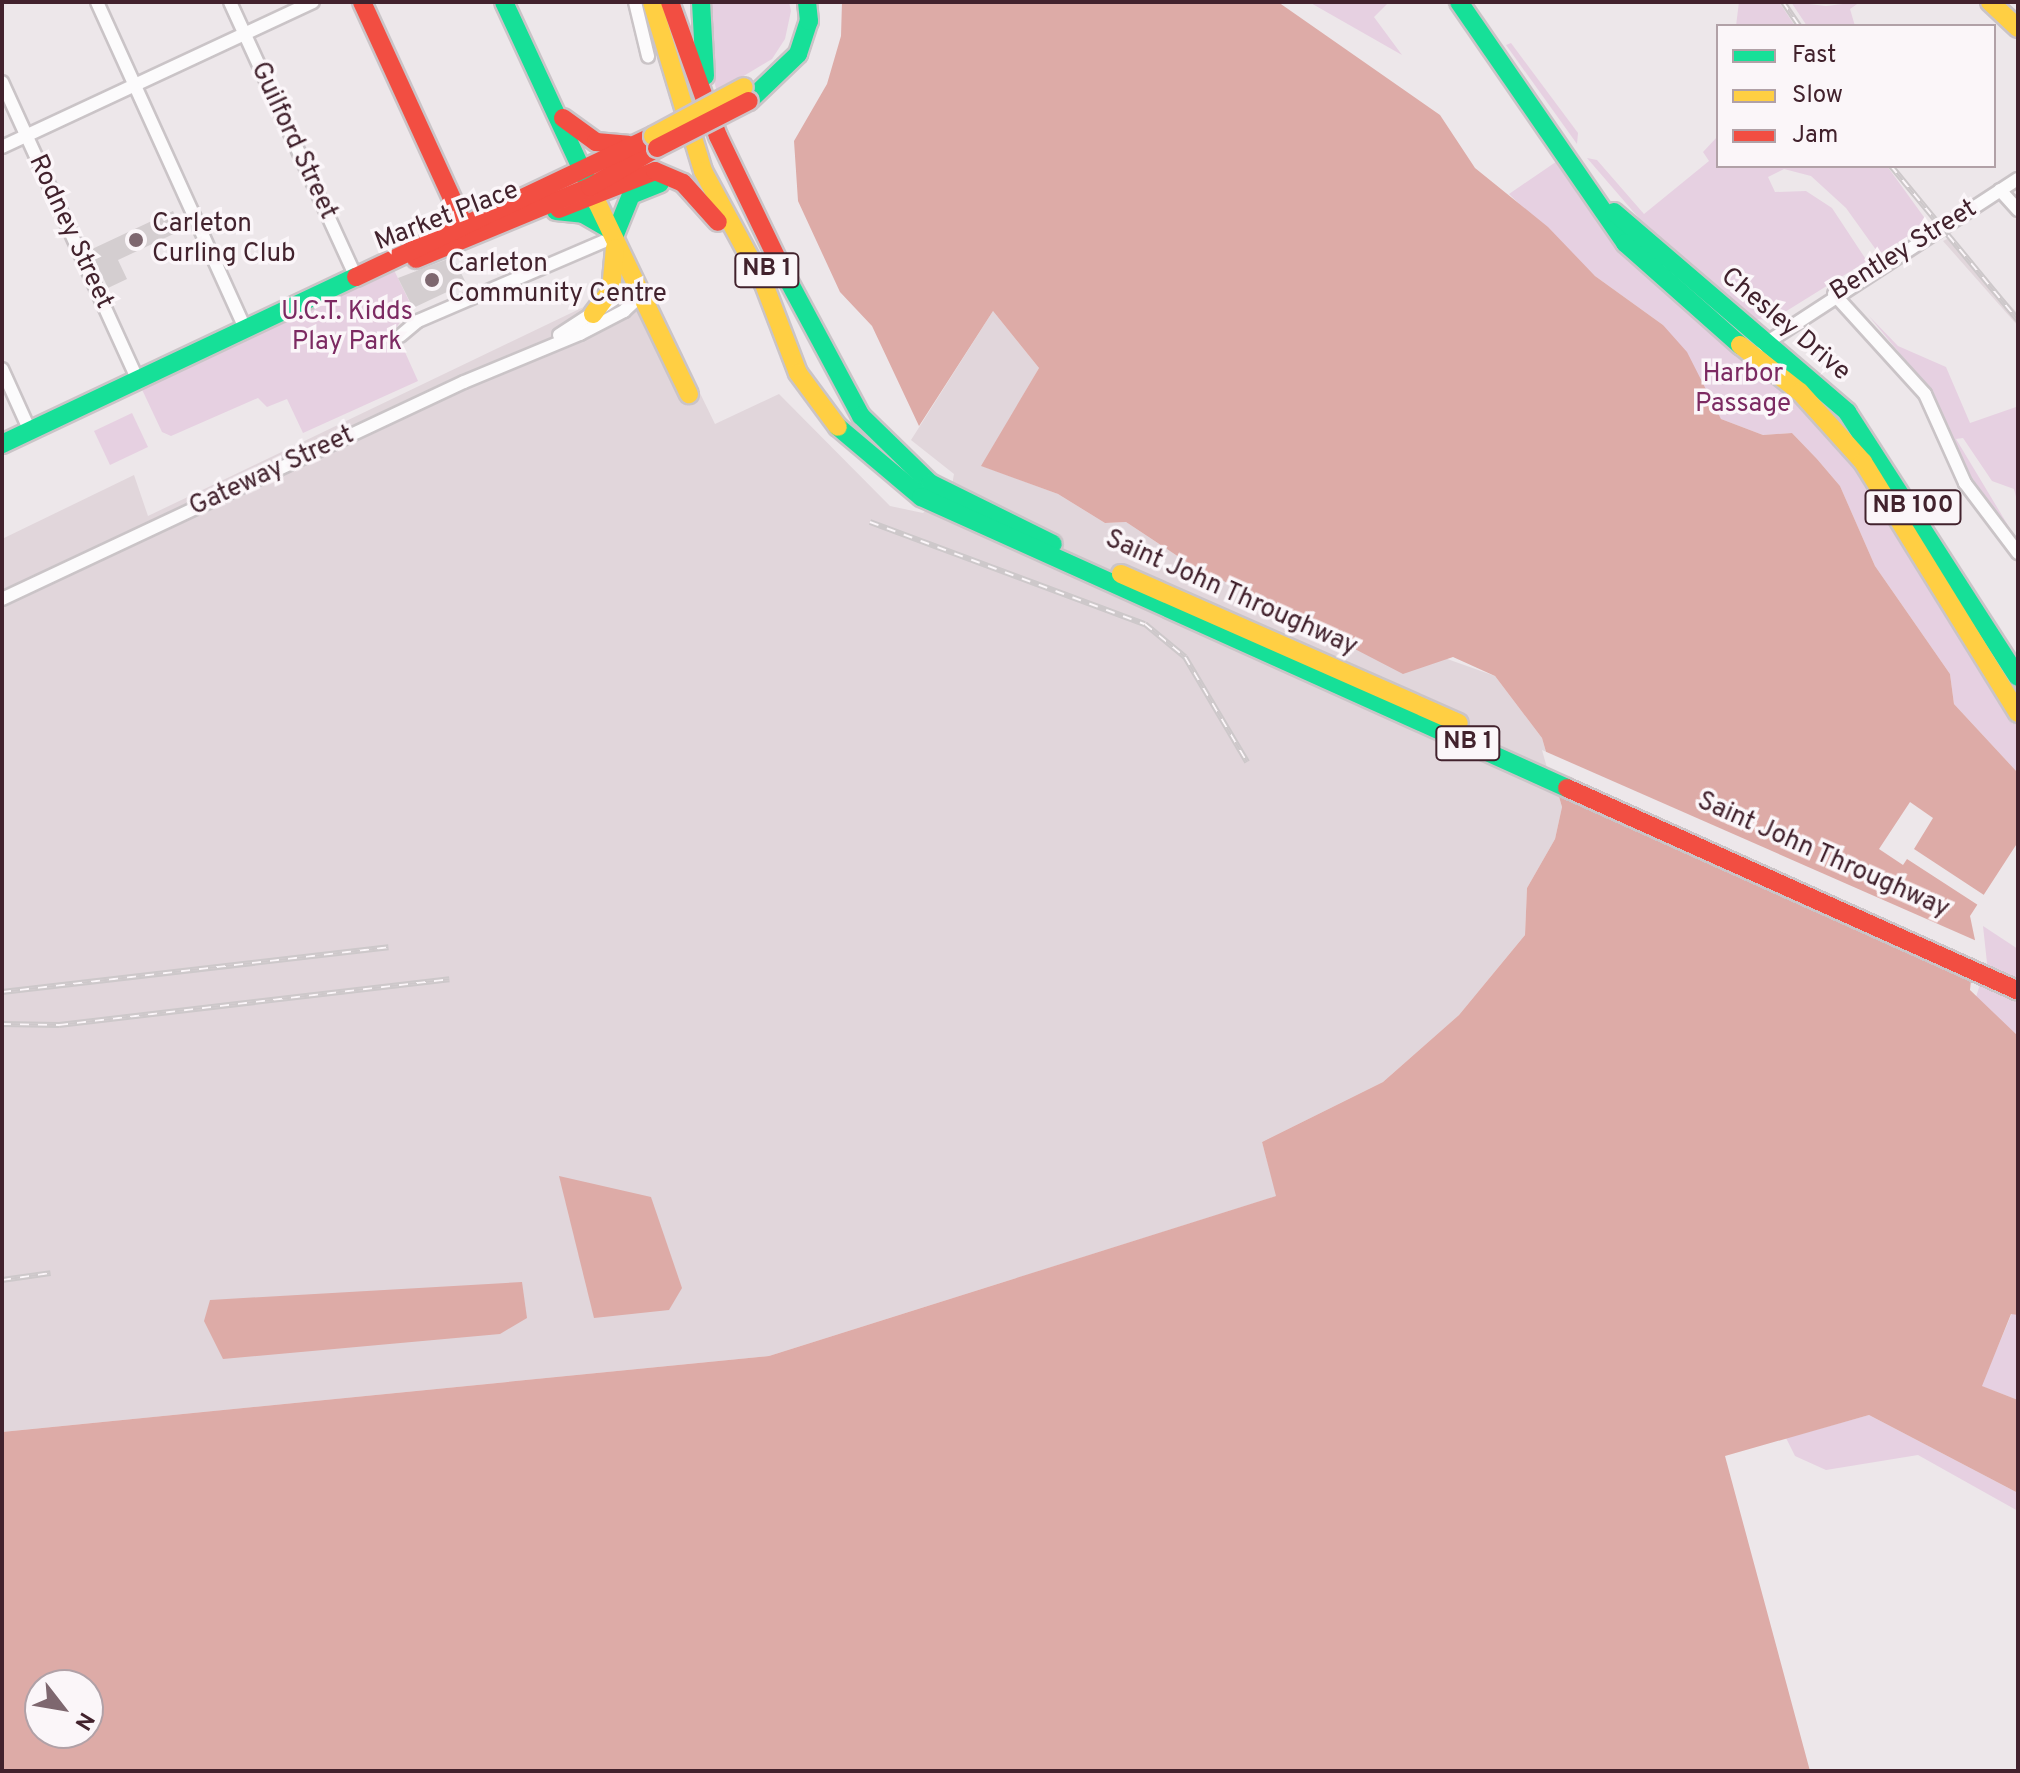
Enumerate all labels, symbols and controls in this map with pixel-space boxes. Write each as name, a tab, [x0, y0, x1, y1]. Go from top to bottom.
legend	[1716, 24, 1996, 168]
text: Fast	[1792, 41, 1836, 71]
street label: Guilford Street	[243, 57, 343, 225]
text: Slow	[1792, 81, 1843, 111]
text: Jam	[1792, 121, 1838, 151]
street label: Rodney Street	[21, 150, 119, 314]
street label: Market Place	[371, 175, 523, 259]
street label: Bentley Street	[1825, 194, 1983, 308]
place label: Carleton Curling Club	[152, 209, 296, 270]
marker: Carleton Curling Club	[127, 231, 145, 249]
place label: Carleton Community Centre	[448, 249, 667, 310]
road number: NB 1	[733, 250, 801, 290]
street label: Chesley Drive	[1714, 262, 1856, 388]
marker: Carleton Community Centre	[423, 271, 441, 289]
park label: U.C.T. Kidds Play Park	[281, 297, 413, 358]
park label: Harbor Passage	[1695, 359, 1791, 420]
street label: Gateway Street	[185, 420, 359, 524]
road number: NB 100	[1863, 487, 1963, 527]
street label: Saint John Throughway	[1100, 524, 1362, 664]
road number: NB 1	[1434, 723, 1502, 763]
street label: Saint John Throughway	[1692, 786, 1954, 926]
north arrow	[24, 1669, 104, 1749]
text: N	[68, 1707, 99, 1734]

